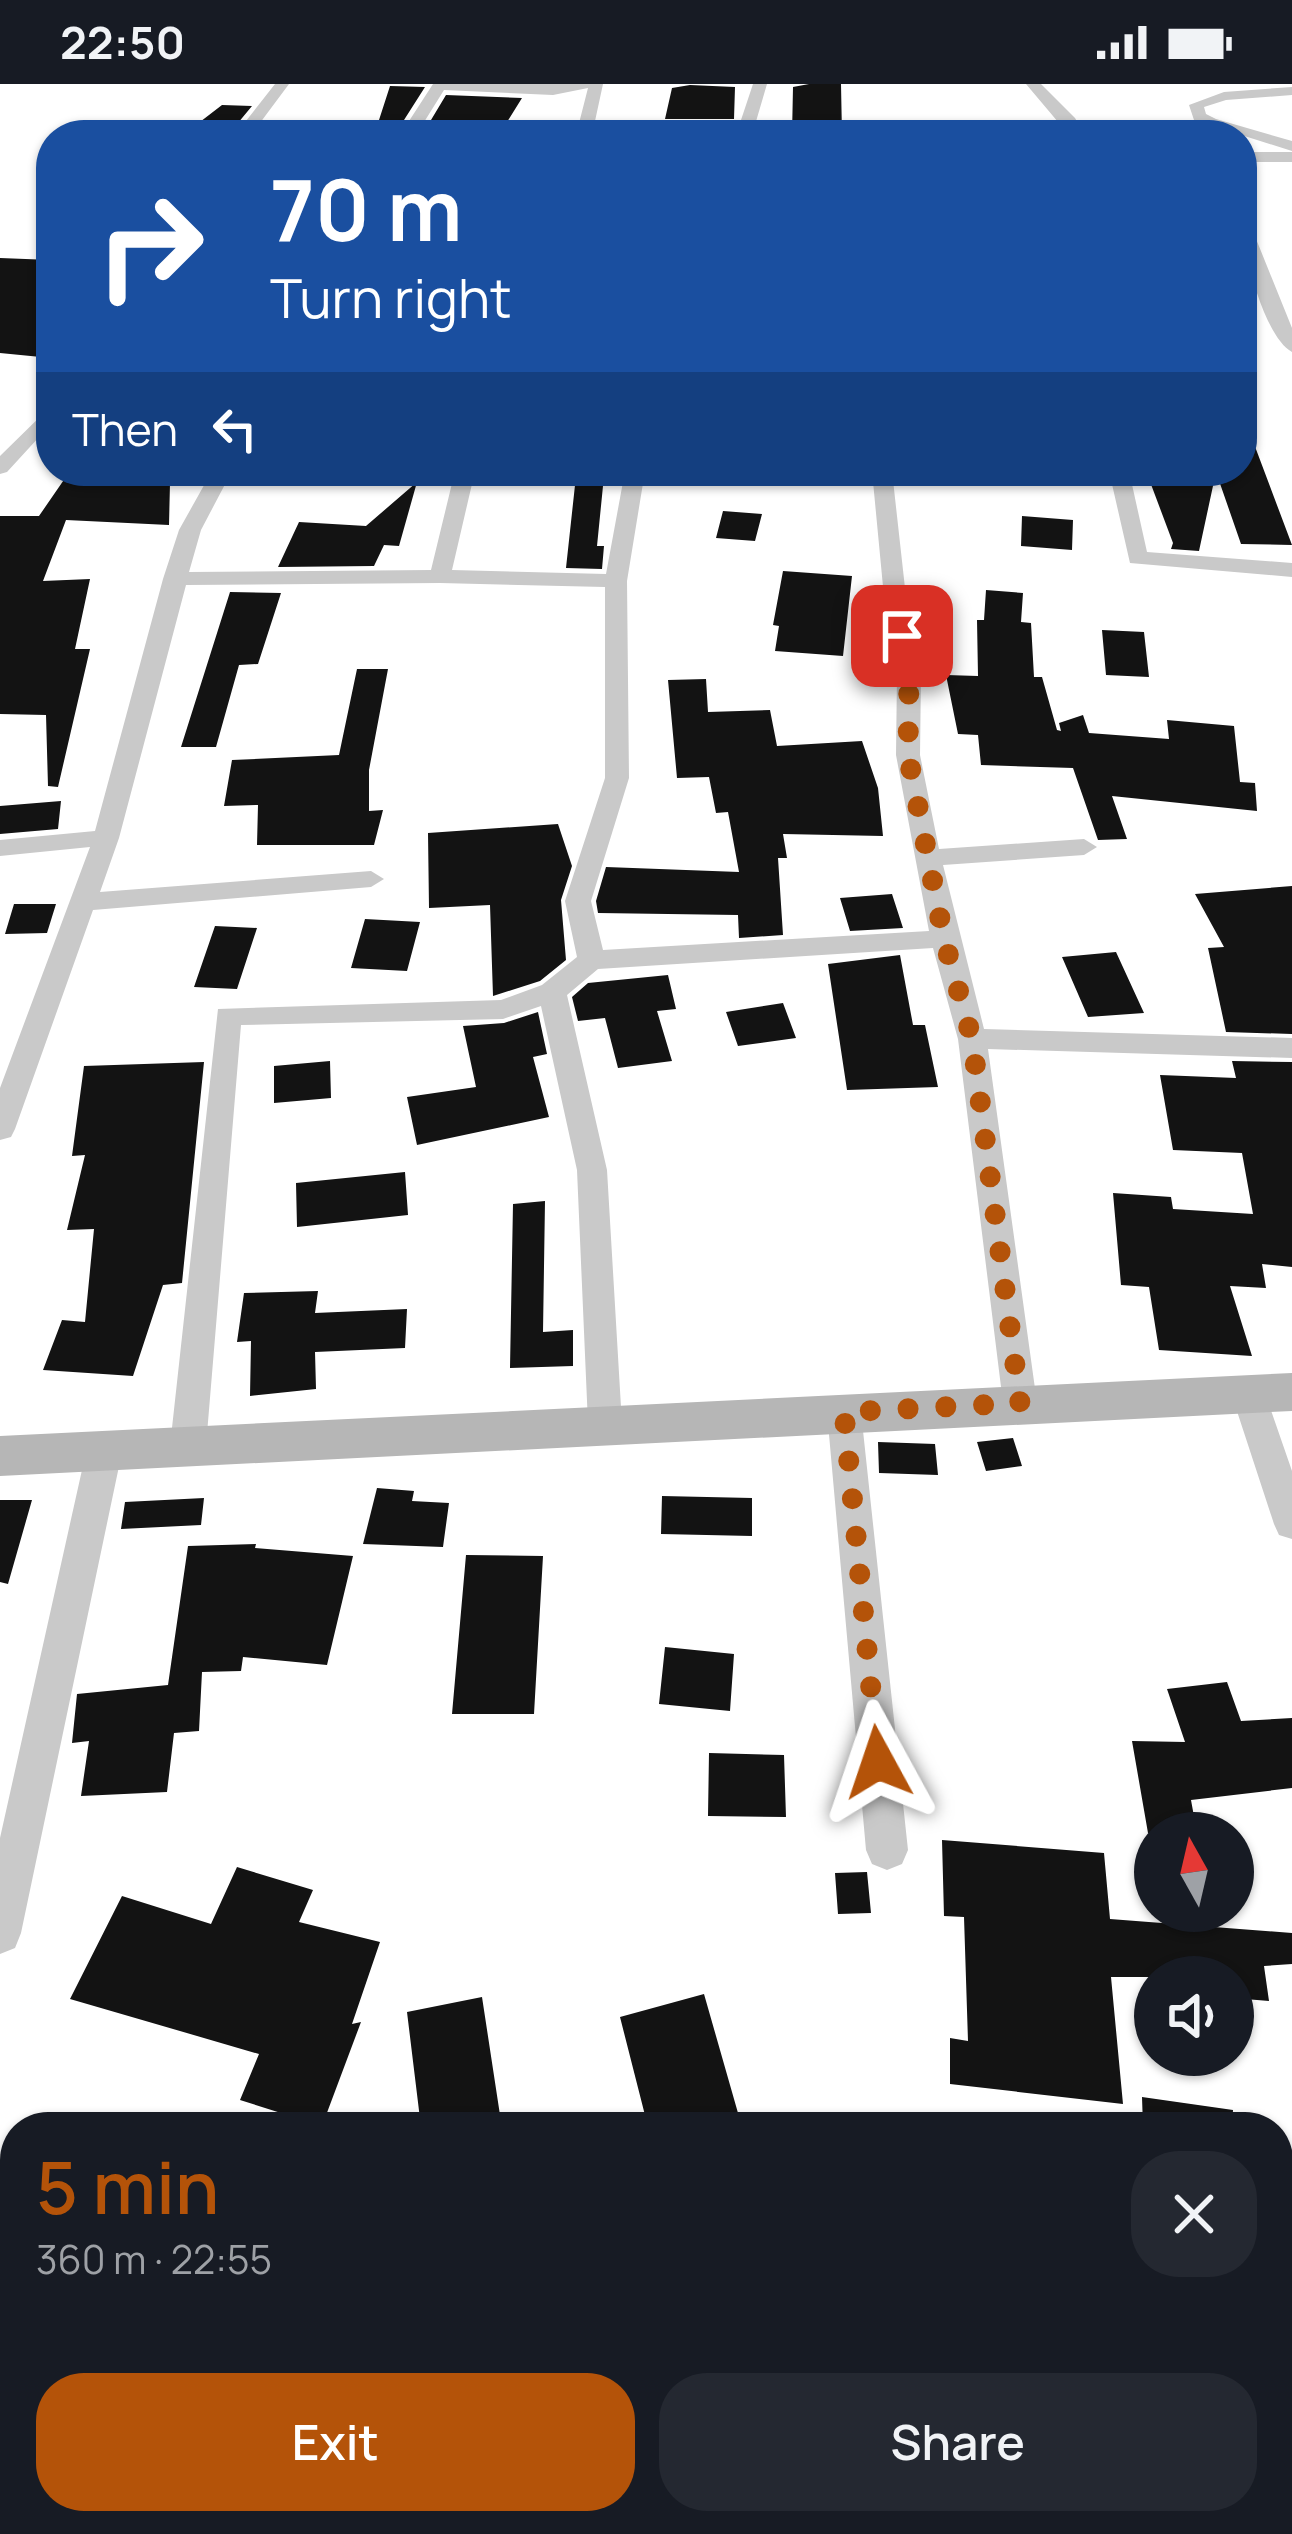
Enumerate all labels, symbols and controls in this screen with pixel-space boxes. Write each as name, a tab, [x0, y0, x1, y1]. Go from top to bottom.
text: 22:50	[60, 11, 185, 73]
text: 70 m	[270, 151, 462, 266]
icon: right	[72, 168, 228, 324]
text: Turn right	[270, 260, 512, 334]
icon: left	[202, 396, 268, 462]
text: Then	[72, 398, 178, 460]
pin	[851, 585, 953, 687]
icon: arrive	[869, 603, 935, 669]
position arrow	[815, 1699, 941, 1825]
north arrow	[1134, 1812, 1254, 1932]
map controls	[1134, 1812, 1254, 2076]
button: sound	[1134, 1956, 1254, 2076]
text: 5 min	[36, 2137, 219, 2236]
button: close	[1131, 2151, 1257, 2277]
text: 360 m · 22:55	[36, 2232, 272, 2286]
button: Exit	[36, 2373, 635, 2511]
button: Share	[659, 2373, 1257, 2511]

